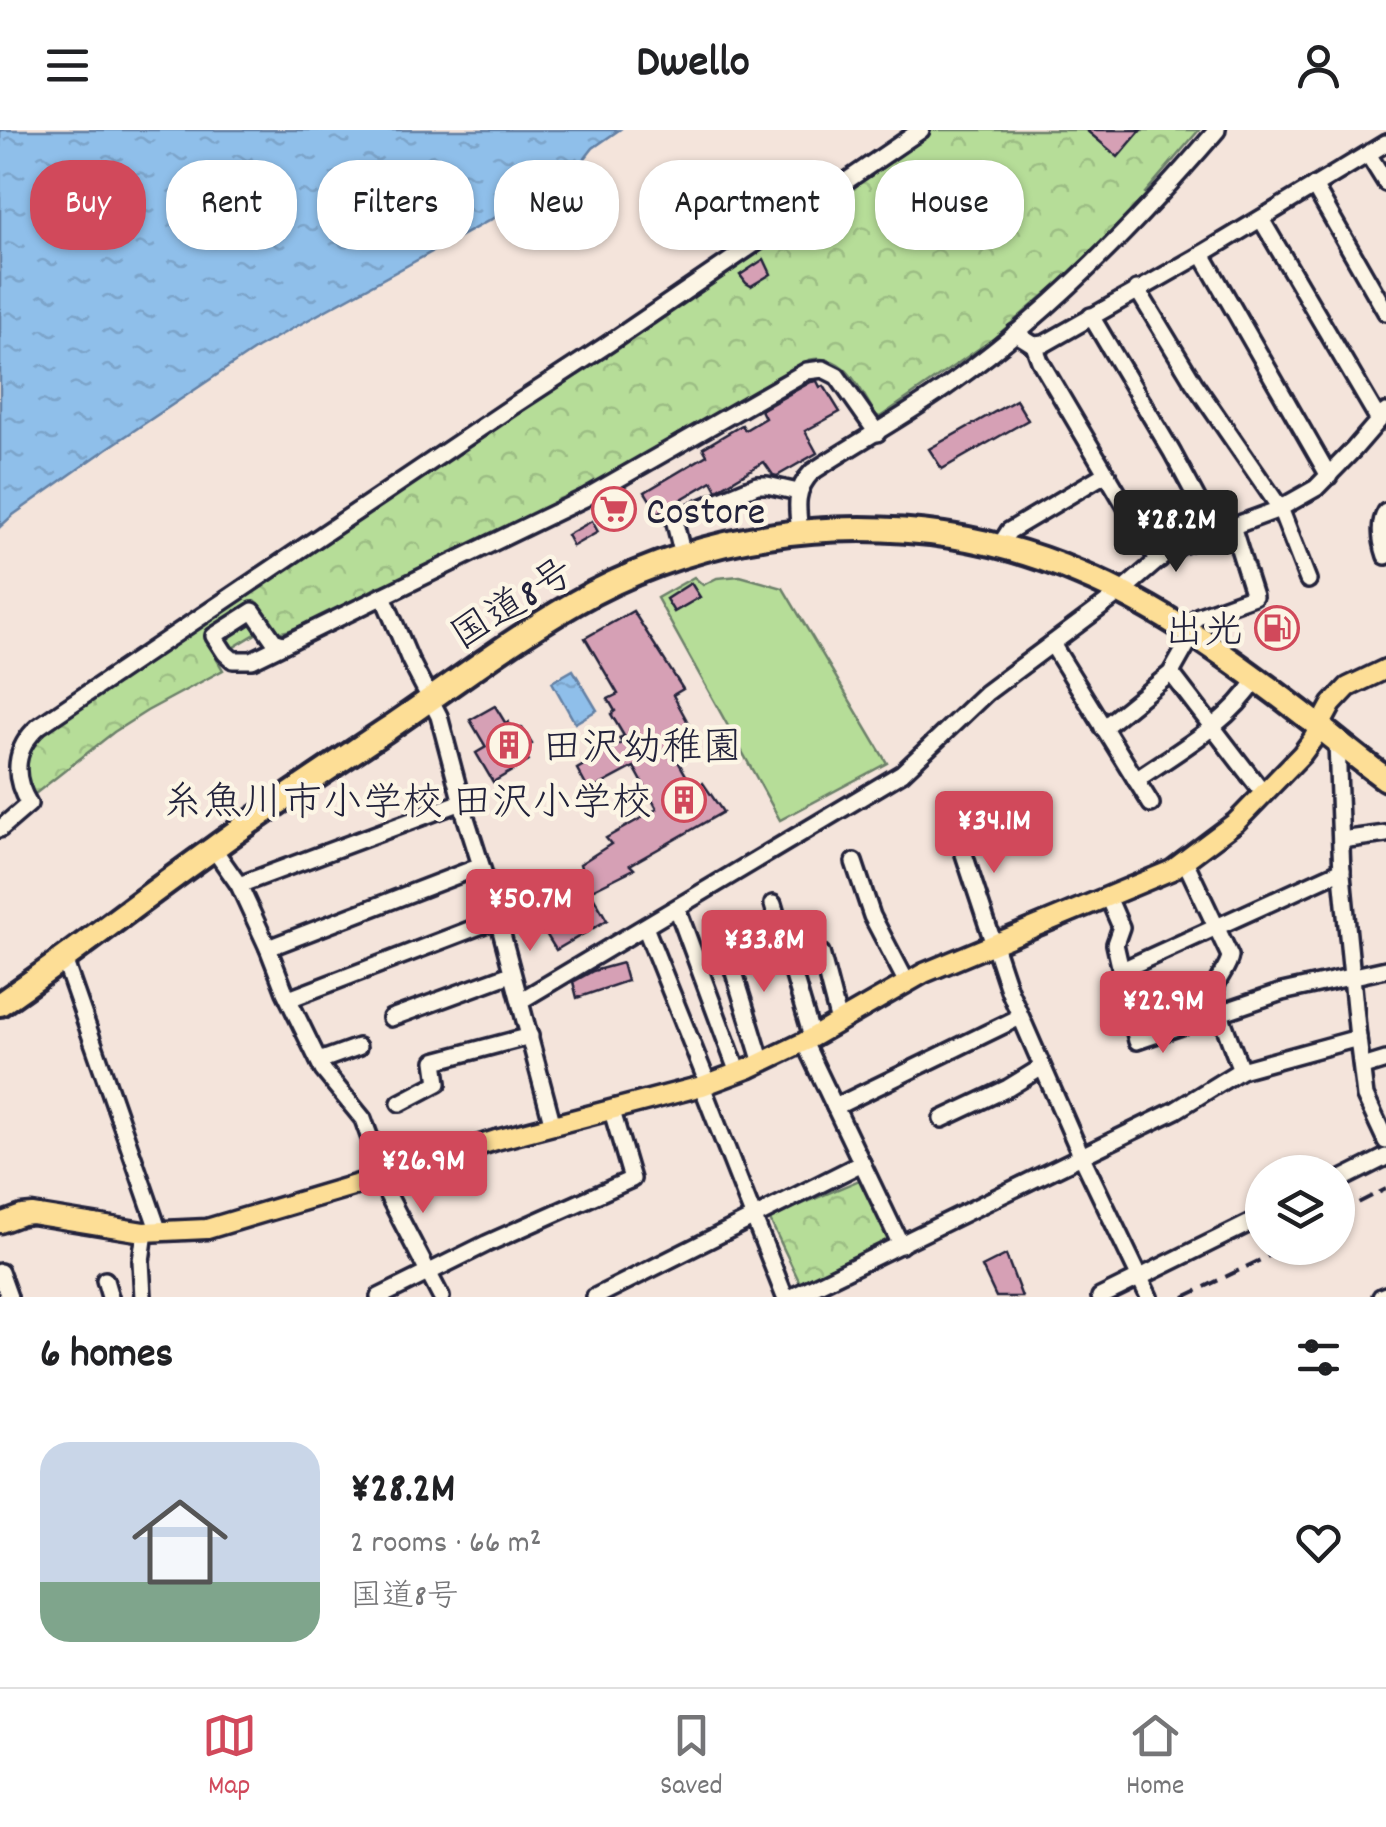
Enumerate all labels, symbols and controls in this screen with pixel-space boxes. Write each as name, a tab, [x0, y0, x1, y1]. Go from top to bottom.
text: Dwello	[636, 33, 750, 97]
icon: menu	[40, 38, 95, 93]
icon: person	[1291, 38, 1346, 93]
chip: Buy	[30, 160, 146, 250]
chip: Rent	[166, 160, 297, 250]
chip: Filters	[317, 160, 474, 250]
chip: New	[494, 160, 619, 250]
chip: Apartment	[639, 160, 855, 250]
chip: House	[875, 160, 1024, 250]
supermarket icon: Costore	[591, 486, 637, 532]
place label: Costore	[646, 487, 765, 544]
pin: ¥28.2M	[1095, 490, 1257, 575]
text: ¥28.2M	[1136, 499, 1216, 545]
street label: 国道8号	[442, 547, 587, 668]
fuel station icon: 出光	[1254, 605, 1300, 651]
place label: 出光	[1164, 606, 1244, 663]
building icon: 田沢幼稚園	[486, 722, 532, 768]
place label: 田沢幼稚園	[542, 723, 742, 780]
building icon: 糸魚川市小学校 田沢小学校	[661, 777, 707, 823]
place label: 糸魚川市小学校 田沢小学校	[163, 778, 652, 835]
pin: ¥34.1M	[913, 791, 1075, 876]
text: ¥34.1M	[957, 800, 1031, 846]
pin: ¥50.7M	[449, 869, 611, 954]
text: ¥50.7M	[488, 878, 572, 924]
pin: ¥33.8M	[683, 910, 845, 995]
text: ¥33.8M	[724, 919, 804, 965]
pin: ¥22.9M	[1082, 971, 1244, 1056]
text: ¥22.9M	[1122, 980, 1204, 1026]
pin: ¥26.9M	[342, 1131, 504, 1216]
text: ¥26.9M	[381, 1140, 465, 1186]
map controls	[1245, 1155, 1355, 1265]
button: layers	[1245, 1155, 1355, 1265]
text: 6 homes	[40, 1327, 173, 1387]
icon: filters	[1291, 1330, 1346, 1385]
text: ¥28.2M	[350, 1462, 455, 1522]
icon: home	[120, 1482, 240, 1602]
icon: heart	[1291, 1515, 1346, 1570]
text: 2 rooms · 66 m²	[350, 1522, 541, 1568]
text: 国道8号	[350, 1576, 459, 1622]
tab: Map	[202, 1708, 257, 1808]
tab: Saved	[660, 1708, 723, 1808]
tab: Home	[1126, 1708, 1184, 1808]

